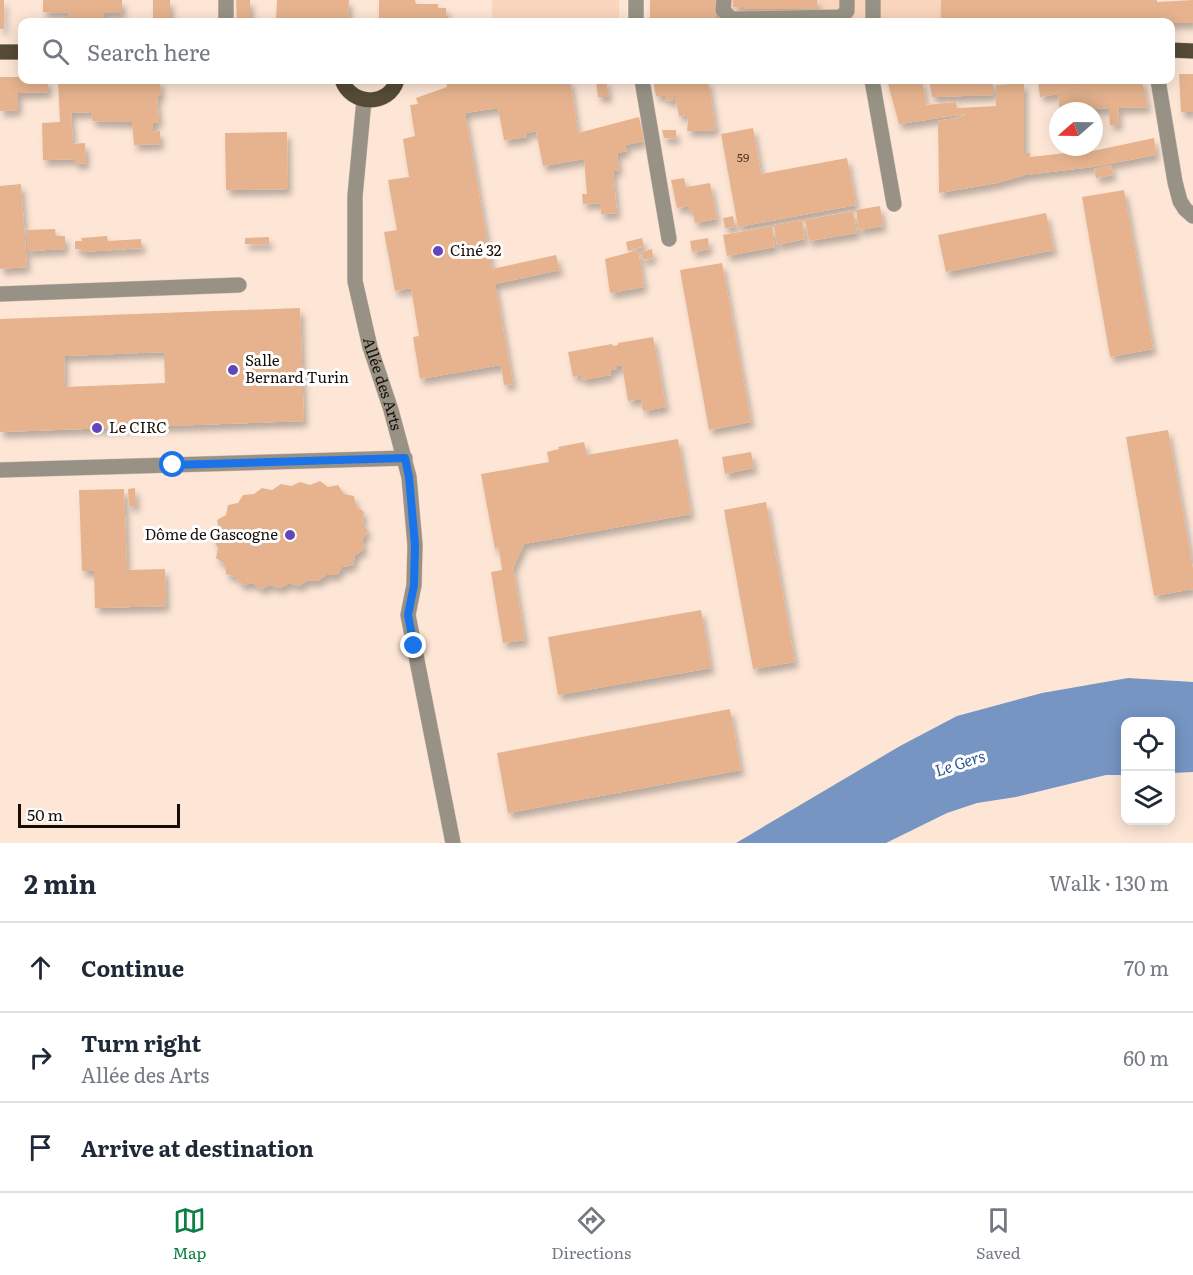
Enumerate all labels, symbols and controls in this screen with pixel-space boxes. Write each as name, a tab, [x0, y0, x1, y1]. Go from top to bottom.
search box	[18, 18, 1175, 84]
icon: search	[39, 35, 72, 68]
text: Search here	[87, 35, 210, 68]
north arrow	[1049, 102, 1103, 156]
house number: 59	[737, 148, 749, 166]
place label: Ciné 32	[450, 238, 502, 261]
marker: Ciné 32	[431, 244, 445, 258]
street label: Allée des Arts	[358, 335, 409, 433]
place label: Salle Bernard Turin	[245, 348, 349, 388]
marker: Salle Bernard Turin	[226, 363, 240, 377]
place label: Le CIRC	[109, 415, 167, 438]
marker: Le CIRC	[90, 421, 104, 435]
route start	[159, 451, 185, 477]
place label: Dôme de Gascogne	[145, 522, 278, 545]
marker: Dôme de Gascogne	[283, 528, 297, 542]
route end	[400, 632, 426, 658]
map controls	[1121, 717, 1175, 825]
button: locate	[1121, 717, 1175, 771]
water label: Le Gers	[931, 743, 988, 781]
button: layers	[1121, 771, 1175, 825]
scale bar	[18, 801, 180, 828]
text: 50 m	[27, 802, 63, 826]
text: 2 min	[24, 863, 97, 902]
text: Walk · 130 m	[1049, 867, 1169, 897]
icon: ahead	[24, 951, 57, 984]
text: Continue	[81, 951, 184, 984]
text: 70 m	[1124, 952, 1169, 982]
text: Turn right	[81, 1026, 201, 1059]
icon: right	[24, 1041, 57, 1074]
text: 60 m	[1123, 1042, 1169, 1072]
text: Allée des Arts	[81, 1059, 209, 1089]
icon: arrive	[24, 1131, 57, 1164]
text: Arrive at destination	[81, 1131, 314, 1164]
tab: Map	[172, 1204, 206, 1264]
tab: Directions	[551, 1204, 631, 1264]
tab: Saved	[976, 1204, 1021, 1264]

